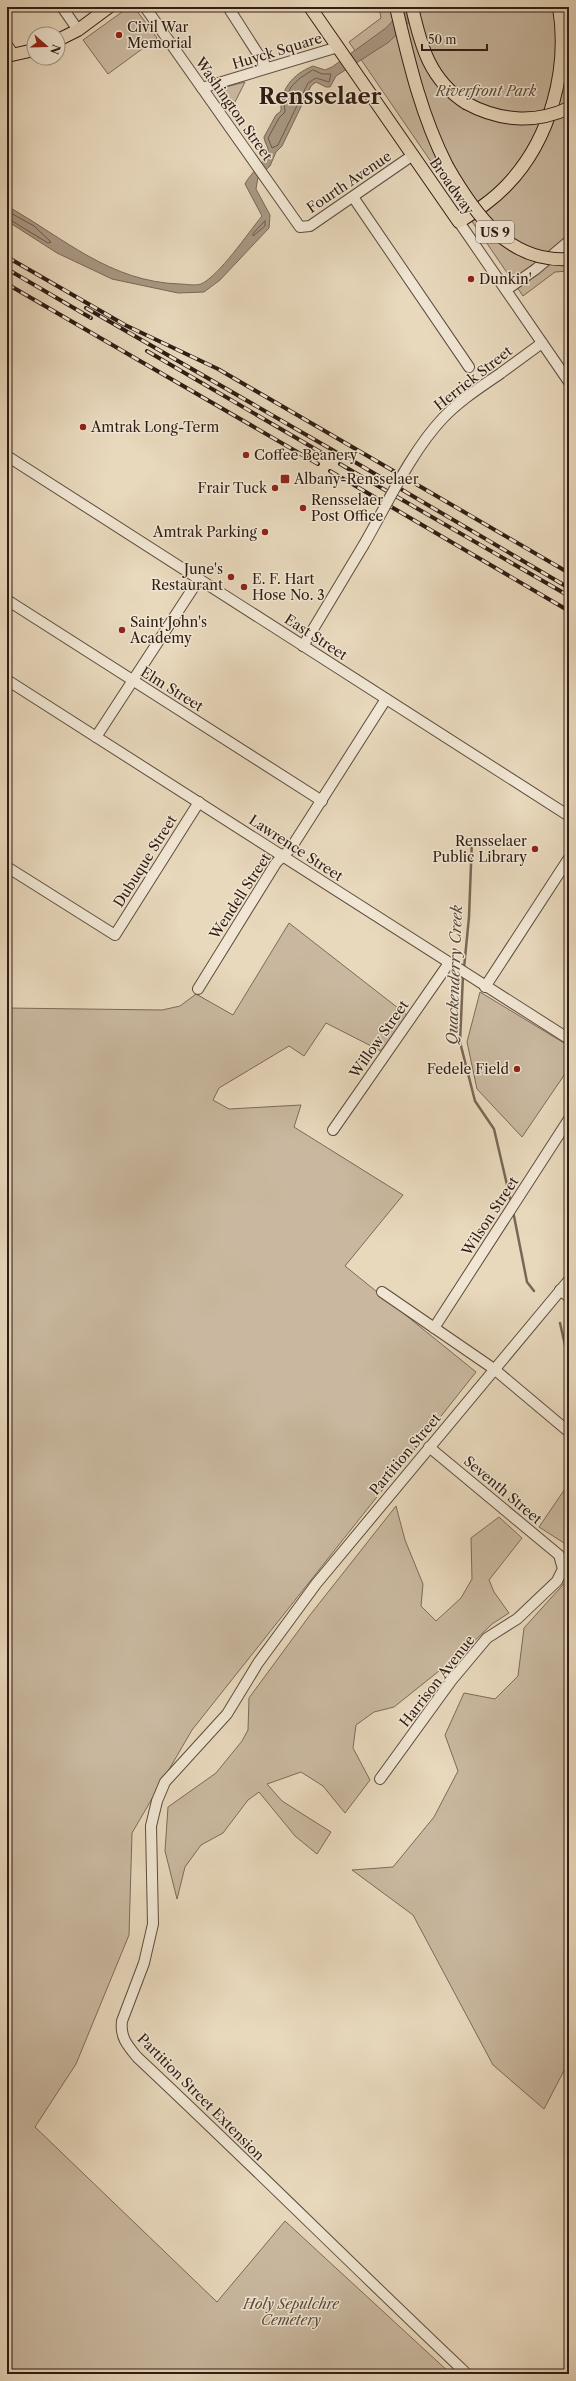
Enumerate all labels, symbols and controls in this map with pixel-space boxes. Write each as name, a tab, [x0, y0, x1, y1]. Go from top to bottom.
place label: Civil War Memorial	[127, 18, 192, 52]
north arrow	[26, 26, 66, 66]
scale bar	[422, 26, 487, 52]
street label: Huyck Square	[230, 29, 324, 73]
marker: Civil War Memorial	[114, 30, 124, 40]
text: 50 m	[428, 32, 457, 47]
text: N	[47, 43, 64, 57]
street label: Washington Street	[191, 53, 277, 164]
park label: Riverfront Park	[435, 82, 537, 100]
district label: Rensselaer	[259, 83, 382, 110]
street label: Fourth Avenue	[303, 147, 395, 217]
street label: Broadway	[426, 154, 478, 218]
road number: US 9	[476, 221, 514, 243]
place label: Dunkin'	[479, 270, 532, 288]
marker: Dunkin'	[466, 274, 476, 284]
street label: Herrick Street	[430, 342, 516, 414]
place label: Amtrak Long-Term	[90, 418, 219, 436]
marker: Amtrak Long-Term	[78, 422, 88, 432]
place label: Coffee Beanery	[254, 446, 358, 464]
marker: Coffee Beanery	[241, 450, 251, 460]
place label: Albany-Rensselaer	[293, 470, 419, 488]
marker: Albany-Rensselaer	[279, 473, 291, 485]
place label: Frair Tuck	[197, 479, 268, 497]
marker: Frair Tuck	[270, 483, 280, 493]
place label: Rensselaer Post Office	[311, 491, 384, 525]
marker: Rensselaer Post Office	[298, 503, 308, 513]
place label: Amtrak Parking	[152, 523, 258, 541]
marker: Amtrak Parking	[260, 527, 270, 537]
place label: June's Restaurant	[151, 560, 223, 594]
place label: E. F. Hart Hose No. 3	[252, 570, 325, 604]
marker: June's Restaurant	[226, 572, 236, 582]
marker: E. F. Hart Hose No. 3	[239, 582, 249, 592]
street label: East Street	[281, 610, 351, 664]
place label: Saint John's Academy	[129, 613, 207, 647]
marker: Saint John's Academy	[117, 625, 127, 635]
street label: Elm Street	[137, 663, 207, 715]
street label: Lawrence Street	[246, 811, 347, 885]
street label: Dubuque Street	[109, 812, 181, 910]
place label: Rensselaer Public Library	[432, 832, 527, 866]
marker: Rensselaer Public Library	[530, 844, 540, 854]
street label: Wendell Street	[205, 850, 274, 943]
water label: Quackenderry Creek	[442, 905, 466, 1045]
street label: Willow Street	[345, 997, 412, 1082]
place label: Fedele Field	[427, 1060, 509, 1078]
marker: Fedele Field	[512, 1064, 522, 1074]
street label: Wilson Street	[457, 1173, 522, 1260]
street label: Partition Street	[365, 1409, 445, 1499]
street label: Seventh Street	[460, 1452, 546, 1528]
street label: Harrison Avenue	[396, 1631, 479, 1731]
street label: Partition Street Extension	[134, 2030, 268, 2164]
park label: Holy Sepulchre Cemetery	[242, 2295, 340, 2329]

